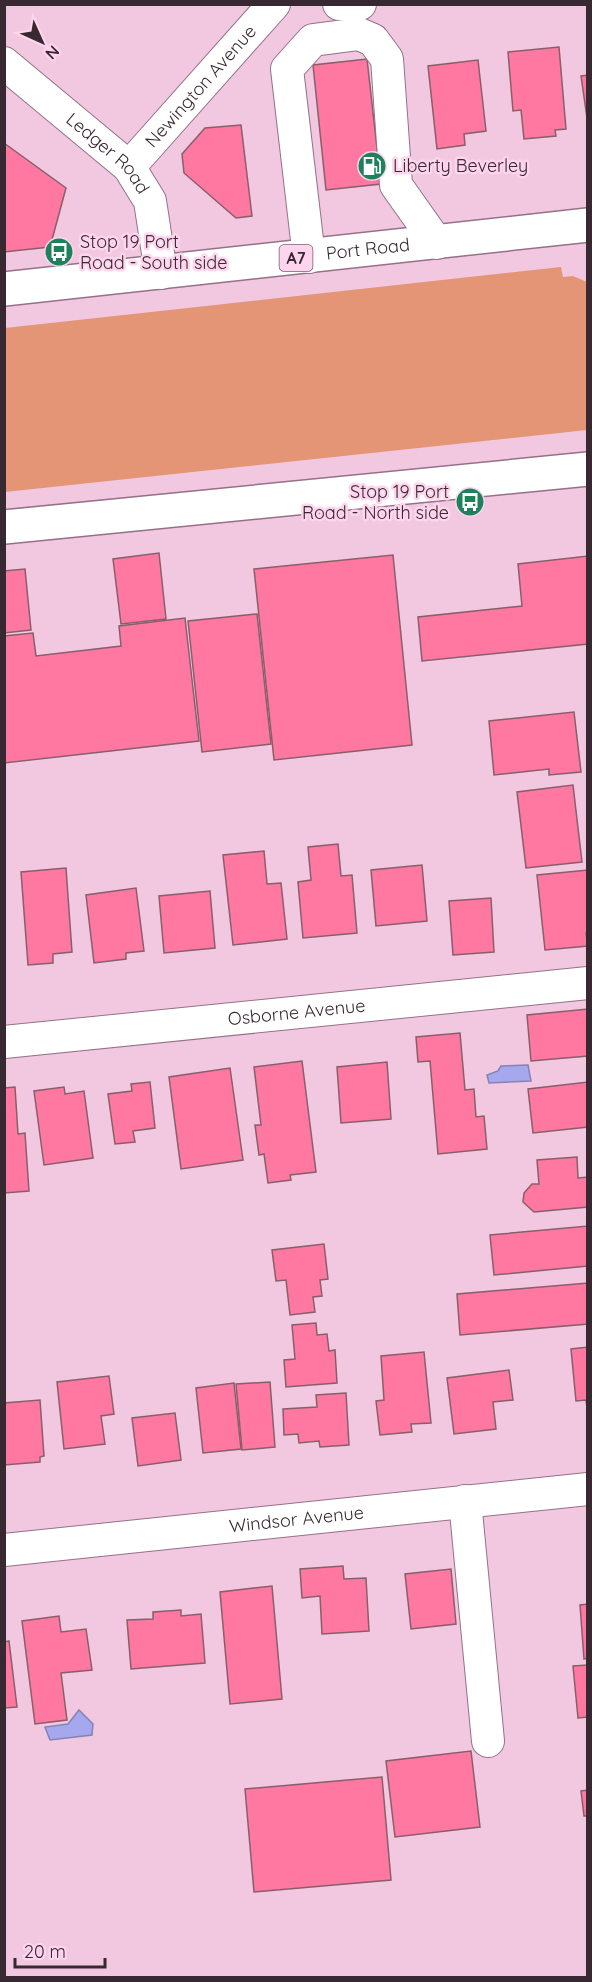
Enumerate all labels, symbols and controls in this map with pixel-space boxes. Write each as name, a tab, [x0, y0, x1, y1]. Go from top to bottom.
north arrow	[12, 12, 72, 72]
street label: Newington Avenue	[140, 20, 261, 152]
text: N	[41, 41, 64, 64]
street label: Ledger Road	[61, 107, 155, 198]
fuel station icon: Liberty Beverley	[356, 150, 388, 182]
place label: Liberty Beverley	[393, 154, 528, 177]
place label: Stop 19 Port Road - South side	[80, 230, 227, 274]
street label: Port Road	[325, 233, 411, 265]
bus stop icon: Stop 19 Port Road - South side	[43, 236, 75, 268]
road number: A7	[280, 245, 312, 271]
place label: Stop 19 Port Road - North side	[302, 480, 449, 524]
bus stop icon: Stop 19 Port Road - North side	[454, 486, 486, 518]
street label: Osborne Avenue	[227, 994, 366, 1030]
street label: Windsor Avenue	[228, 1500, 365, 1537]
scale bar	[15, 1931, 105, 1969]
text: 20 m	[24, 1940, 66, 1963]

